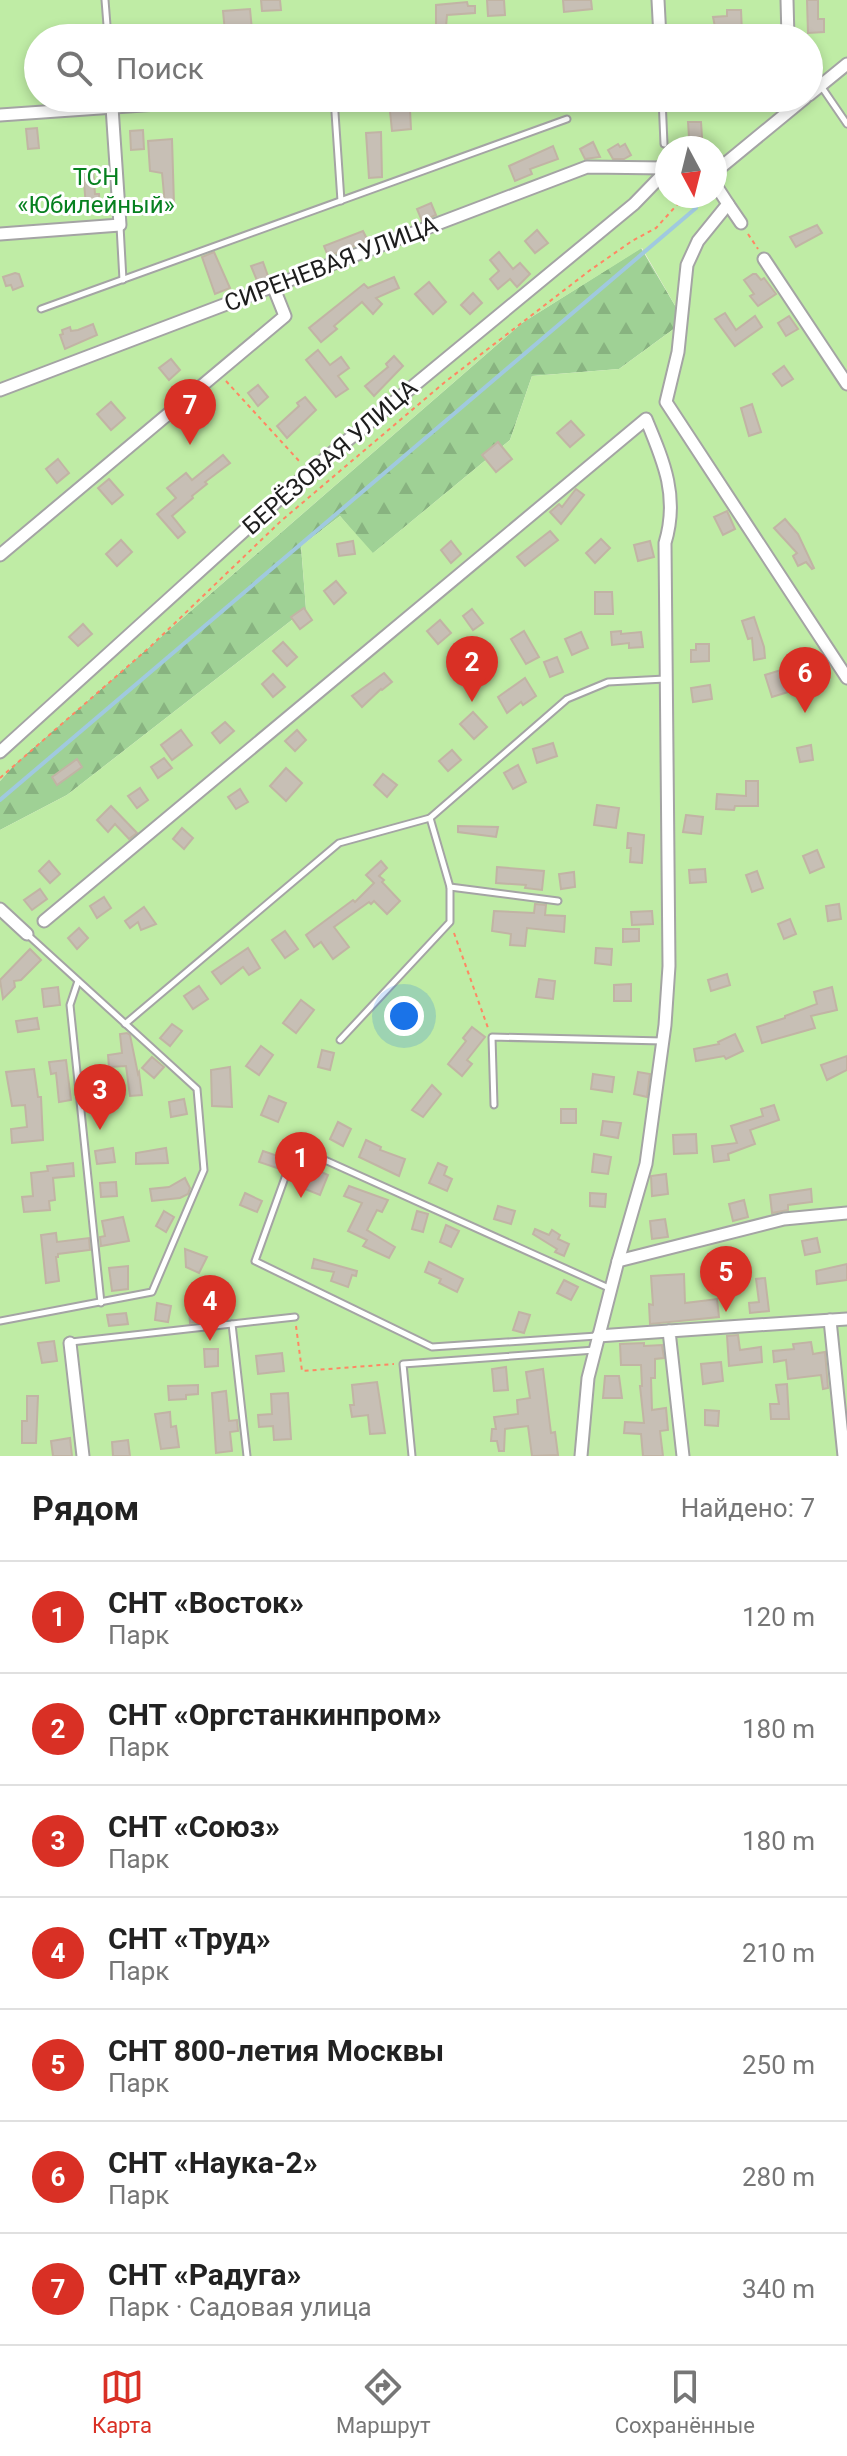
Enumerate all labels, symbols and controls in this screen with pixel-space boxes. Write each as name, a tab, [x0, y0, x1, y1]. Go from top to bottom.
search box	[24, 24, 823, 112]
icon: search	[52, 46, 96, 90]
text: Поиск	[116, 51, 204, 86]
north arrow	[655, 136, 727, 208]
park label: ТСН «Юбилейный»	[17, 163, 175, 219]
street label: СИРЕНЕВАЯ УЛИЦА	[220, 210, 442, 318]
street label: БЕРЁЗОВАЯ УЛИЦА	[237, 373, 423, 540]
pin: 7	[164, 379, 216, 445]
pin: 2	[446, 636, 498, 702]
pin: 6	[779, 647, 831, 713]
your location	[384, 996, 424, 1036]
pin: 3	[74, 1064, 126, 1130]
pin: 1	[275, 1132, 327, 1198]
pin: 5	[700, 1246, 752, 1312]
pin: 4	[184, 1275, 236, 1341]
text: Рядом	[32, 1488, 139, 1528]
text: Найдено: 7	[681, 1493, 815, 1523]
text: СНТ «Восток»	[108, 1585, 304, 1620]
text: 1	[51, 1602, 65, 1632]
text: 120 m	[742, 1602, 815, 1632]
text: Парк	[108, 1620, 169, 1650]
text: СНТ «Оргстанкинпром»	[108, 1697, 442, 1732]
text: 2	[51, 1714, 65, 1744]
text: 180 m	[742, 1714, 815, 1744]
text: Парк	[108, 1732, 169, 1762]
text: СНТ «Союз»	[108, 1809, 280, 1844]
text: 3	[51, 1826, 65, 1856]
text: 180 m	[742, 1826, 815, 1856]
text: Парк	[108, 1844, 169, 1874]
text: СНТ «Труд»	[108, 1921, 271, 1956]
text: 4	[51, 1938, 65, 1968]
text: 210 m	[742, 1938, 815, 1968]
text: Парк	[108, 1956, 169, 1986]
text: СНТ 800-летия Москвы	[108, 2033, 444, 2068]
text: 5	[51, 2050, 65, 2080]
text: 250 m	[742, 2050, 815, 2080]
text: Парк	[108, 2068, 169, 2098]
text: СНТ «Наука-2»	[108, 2145, 318, 2180]
text: 6	[51, 2162, 65, 2192]
text: 280 m	[742, 2162, 815, 2192]
text: Парк	[108, 2180, 169, 2210]
text: СНТ «Радуга»	[108, 2257, 302, 2292]
text: 7	[51, 2274, 65, 2304]
text: 340 m	[742, 2274, 815, 2304]
text: Парк · Садовая улица	[108, 2292, 372, 2322]
tab: Карта	[92, 2365, 152, 2438]
tab: Маршрут	[336, 2365, 431, 2438]
tab: Сохранённые	[615, 2365, 755, 2438]

